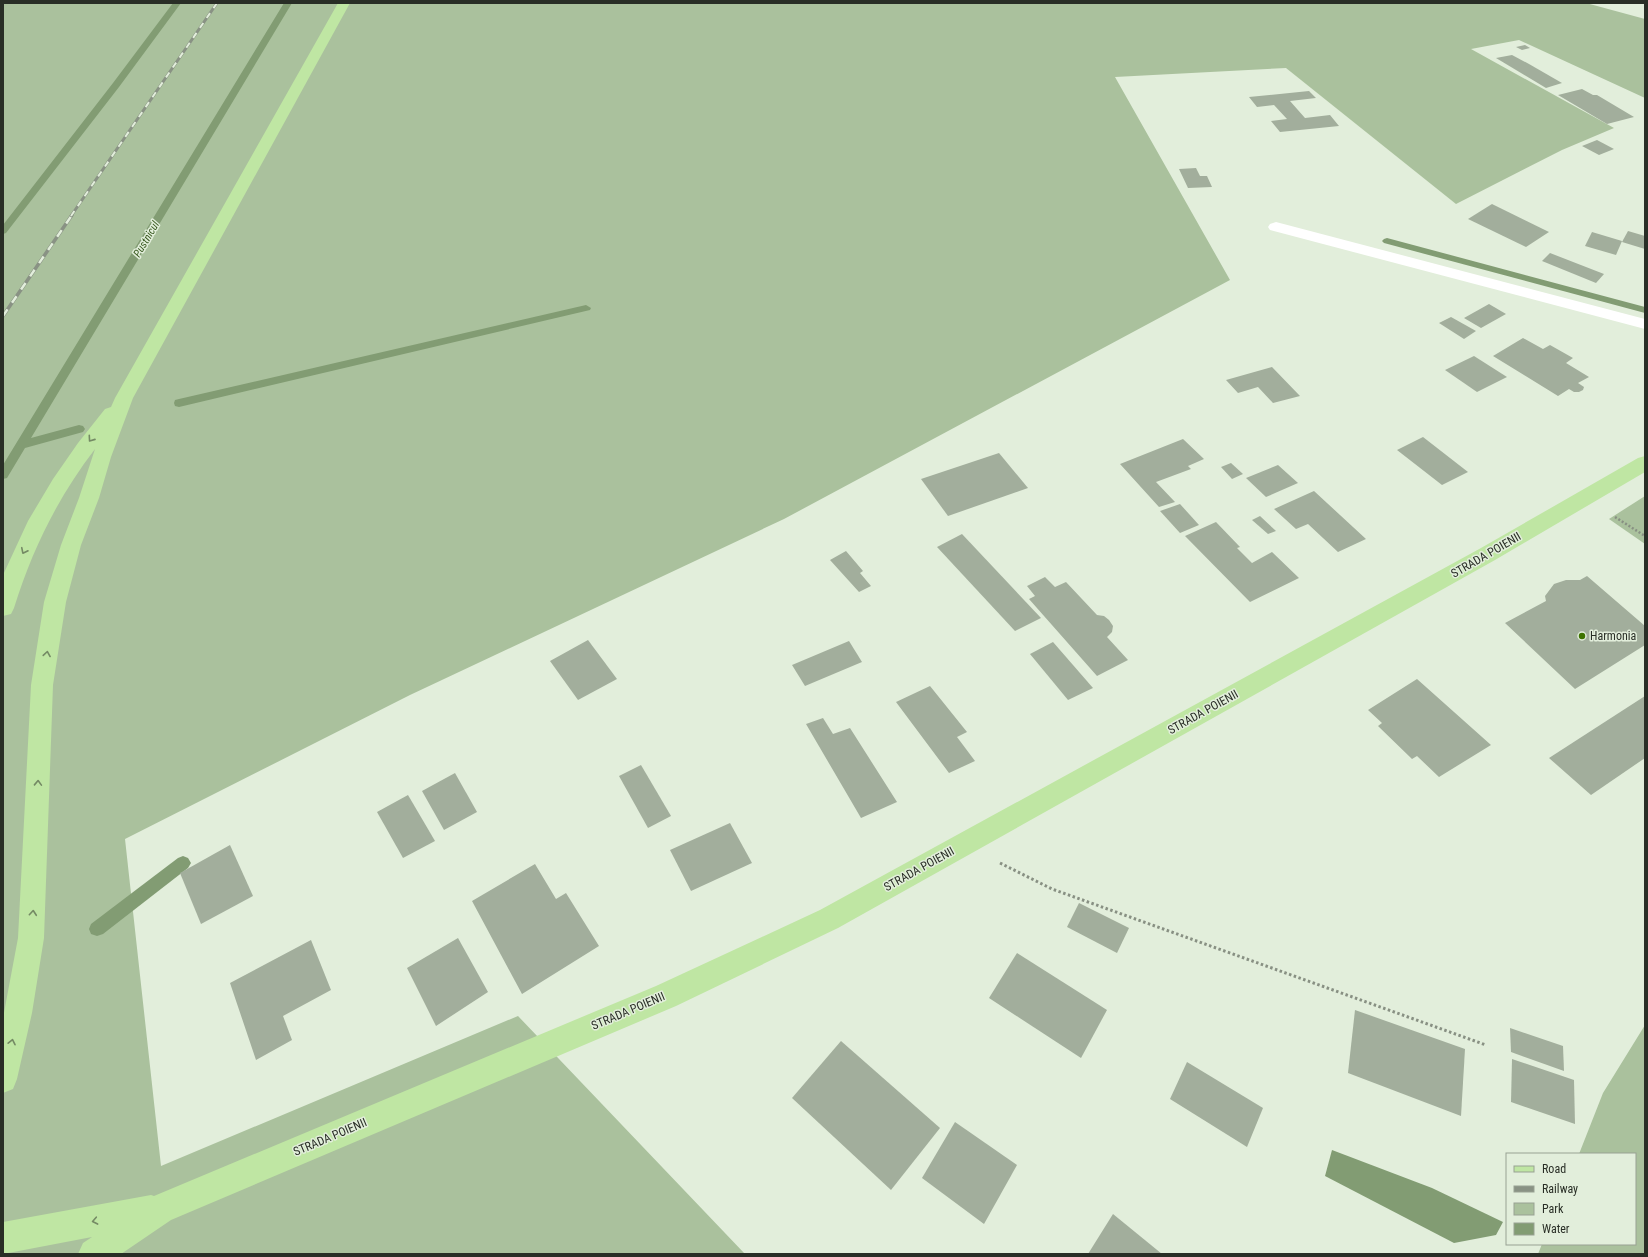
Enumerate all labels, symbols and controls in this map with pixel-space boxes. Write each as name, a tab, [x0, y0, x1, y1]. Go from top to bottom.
water label: Pustnicul	[131, 219, 162, 259]
one-way arrow	[88, 435, 96, 442]
street label: STRADA POIENII	[1449, 529, 1523, 581]
one-way arrow	[21, 546, 29, 554]
place label: Harmonia	[1590, 629, 1636, 643]
marker: Harmonia	[1577, 631, 1587, 641]
one-way arrow	[42, 651, 51, 657]
street label: STRADA POIENII	[1165, 687, 1241, 737]
one-way arrow	[34, 780, 42, 786]
street label: STRADA POIENII	[881, 844, 957, 894]
one-way arrow	[28, 910, 37, 916]
street label: STRADA POIENII	[589, 989, 667, 1033]
one-way arrow	[8, 1039, 16, 1045]
street label: STRADA POIENII	[291, 1115, 369, 1159]
legend	[1506, 1153, 1636, 1245]
text: Road	[1542, 1162, 1566, 1176]
text: Railway	[1542, 1182, 1578, 1196]
text: Park	[1542, 1202, 1564, 1216]
one-way arrow	[91, 1217, 98, 1225]
text: Water	[1542, 1222, 1570, 1236]

